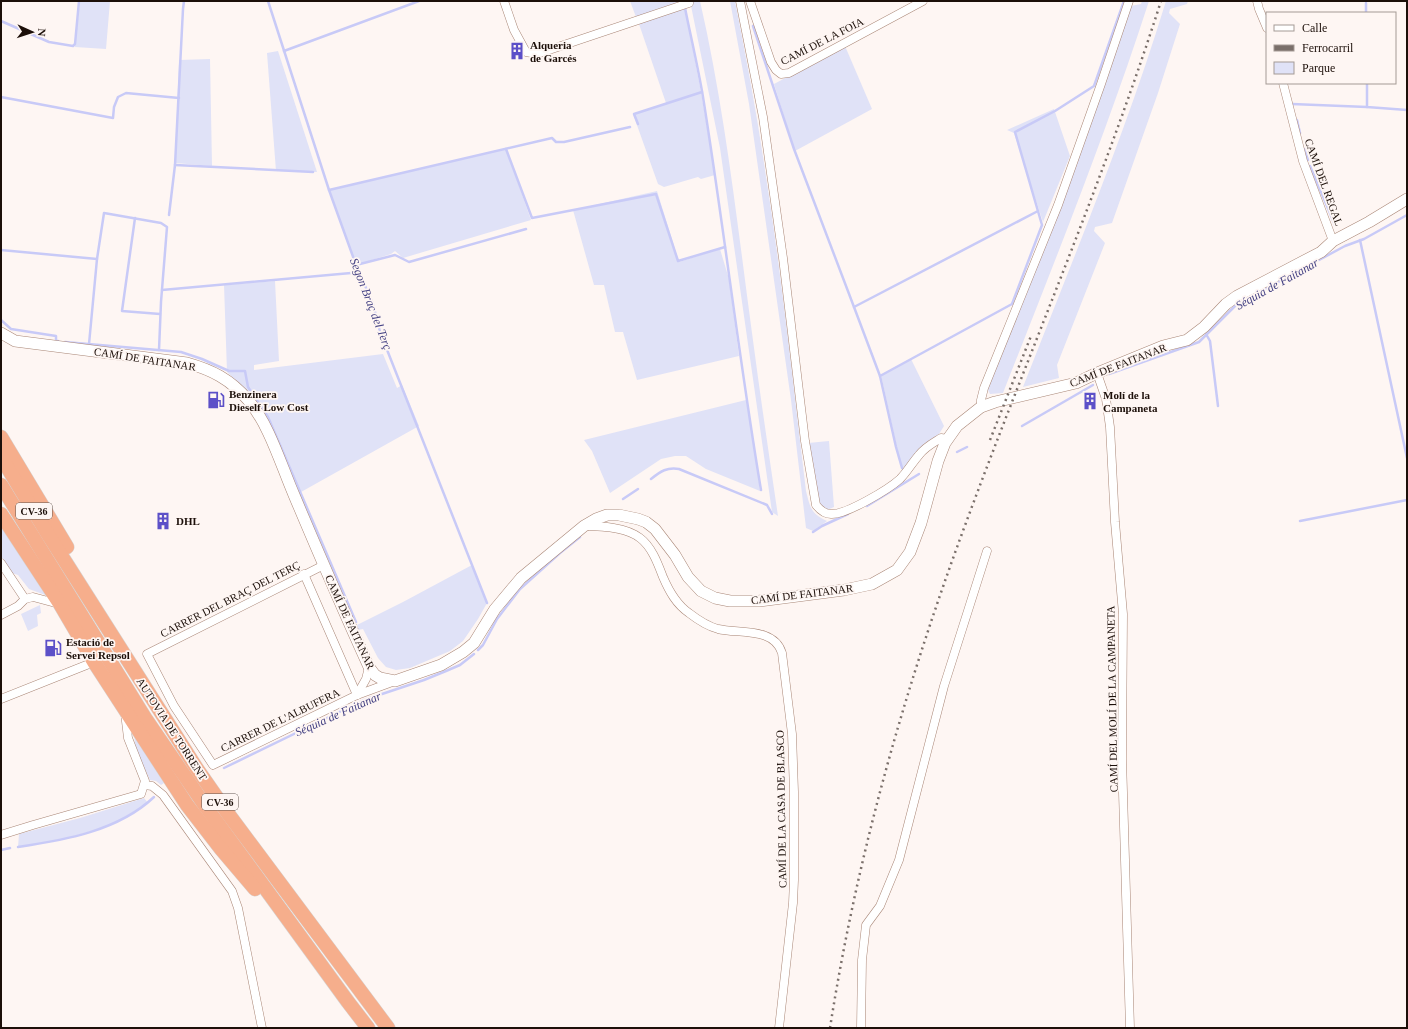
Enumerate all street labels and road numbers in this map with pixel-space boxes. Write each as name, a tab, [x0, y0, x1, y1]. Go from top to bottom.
street label: CAMÍ DE LA FOIA	[779, 15, 865, 67]
street label: CAMÍ DEL REGAL	[1303, 137, 1345, 227]
street label: CAMÍ DE FAITANAR	[1068, 341, 1169, 389]
street label: CAMÍ DE FAITANAR	[93, 345, 197, 373]
road number: CV-36	[16, 503, 52, 519]
street label: CARRER DEL BRAÇ DEL TERÇ	[158, 559, 302, 639]
street label: CAMÍ DE FAITANAR	[323, 573, 377, 672]
street label: CAMÍ DE FAITANAR	[750, 582, 854, 606]
street label: CAMÍ DEL MOLÍ DE LA CAMPANETA	[1104, 605, 1120, 793]
street label: AUTOVIA DE TORRENT	[134, 676, 210, 783]
street label: CARRER DE L'ALBUFERA	[219, 686, 342, 754]
street label: CAMÍ DE LA CASA DE BLASCO	[774, 730, 788, 888]
road number: CV-36	[202, 794, 238, 810]

